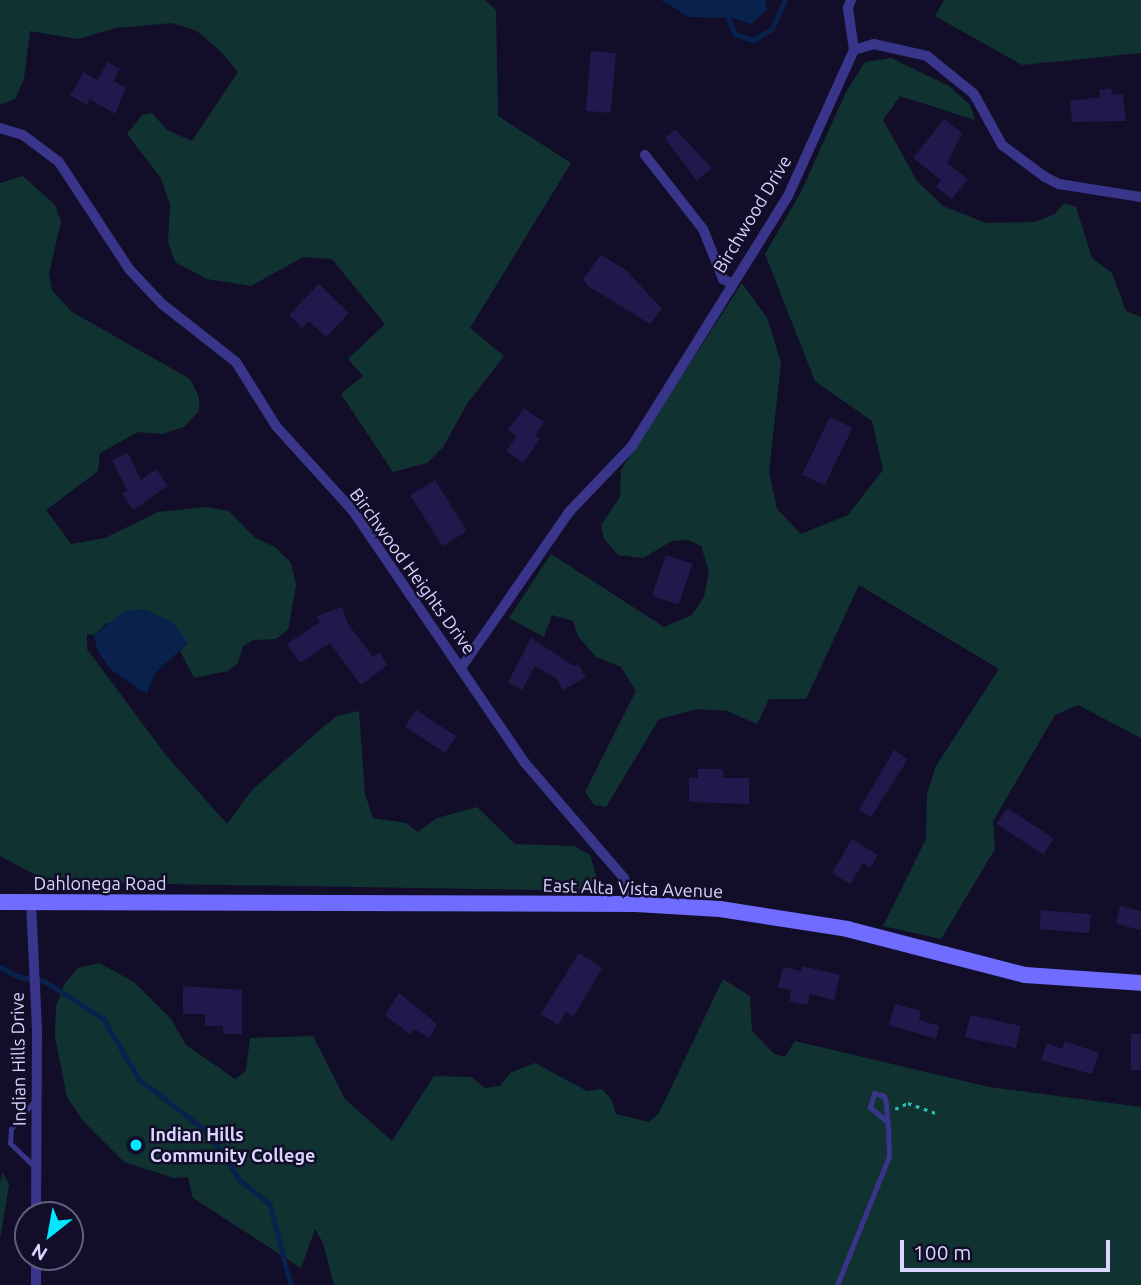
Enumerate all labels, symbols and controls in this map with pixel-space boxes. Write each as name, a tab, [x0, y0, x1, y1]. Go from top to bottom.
street label: Birchwood Drive	[708, 151, 796, 277]
street label: Birchwood Heights Drive	[346, 484, 480, 658]
street label: Dahlonega Road	[34, 872, 166, 894]
street label: East Alta Vista Avenue	[542, 874, 724, 902]
street label: Indian Hills Drive	[6, 992, 30, 1126]
place label: Indian Hills Community College	[150, 1124, 315, 1166]
marker: Indian Hills Community College	[128, 1137, 144, 1153]
north arrow	[14, 1201, 84, 1271]
scale bar	[903, 1226, 1113, 1270]
text: N	[27, 1239, 51, 1265]
text: 100 m	[913, 1240, 971, 1264]

